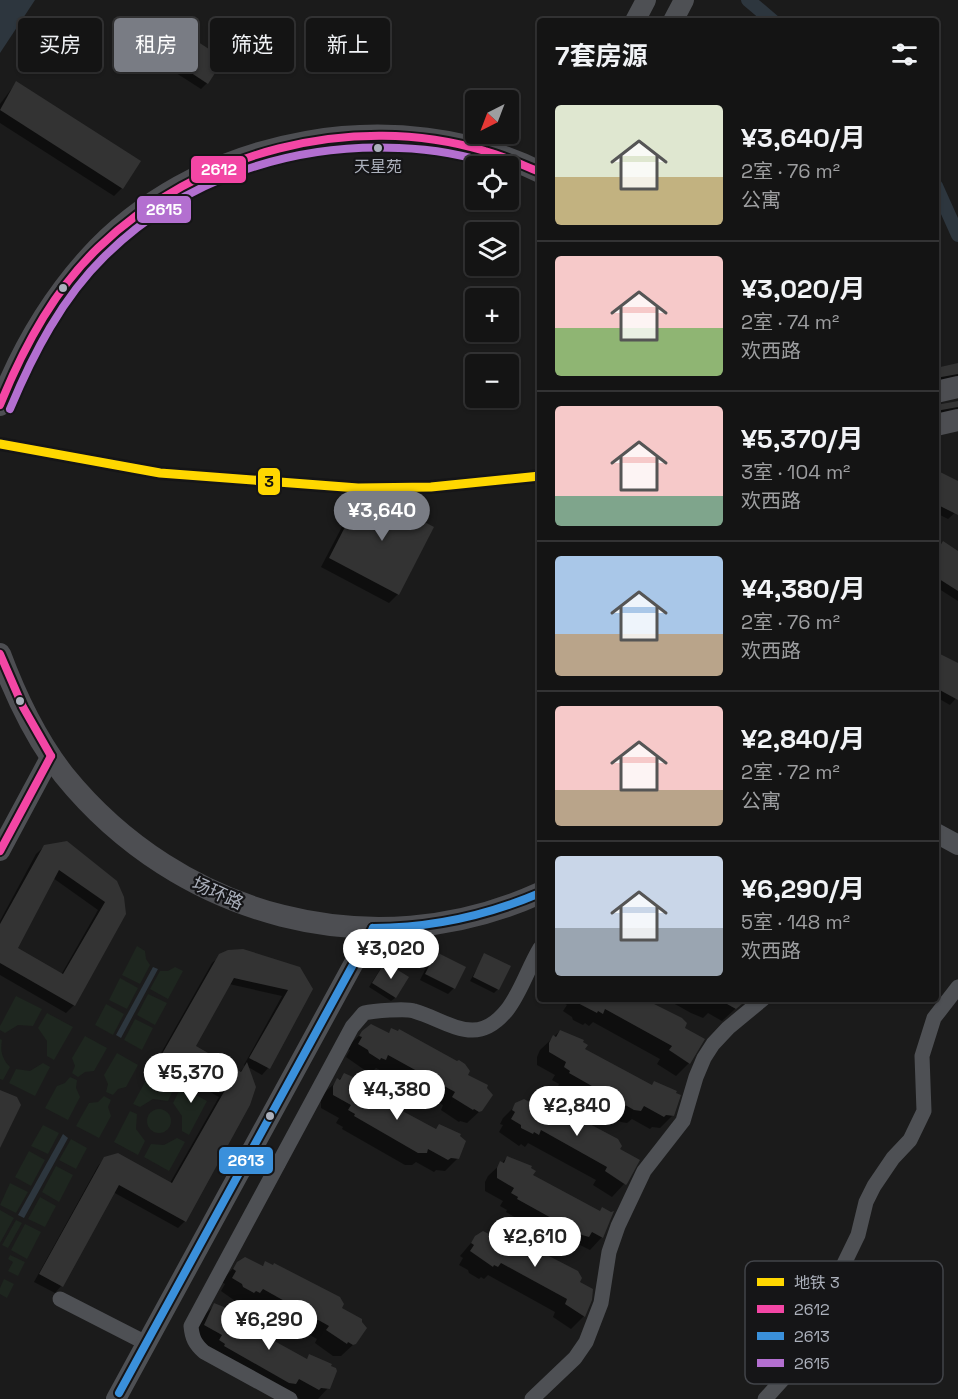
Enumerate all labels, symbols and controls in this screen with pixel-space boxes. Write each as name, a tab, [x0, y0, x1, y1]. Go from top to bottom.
chip: 买房	[18, 18, 102, 72]
chip: 租房	[114, 18, 198, 72]
chip: 筛选	[210, 18, 294, 72]
chip: 新上	[306, 18, 390, 72]
icon: filters	[888, 38, 921, 71]
text: 7套房源	[555, 39, 647, 73]
north arrow	[465, 90, 519, 144]
map controls	[465, 90, 519, 408]
text: ¥3,640/月	[741, 121, 866, 155]
icon: home	[603, 129, 675, 201]
marker: 天星苑	[372, 142, 384, 154]
line badge: 2612	[190, 155, 247, 184]
place label: 天星苑	[354, 156, 402, 177]
button: locate	[465, 156, 519, 210]
text: 2室 · 76 m²	[741, 158, 840, 184]
text: 2612	[201, 159, 237, 180]
text: 公寓	[741, 187, 781, 213]
line badge: 2615	[136, 195, 192, 224]
text: 2615	[146, 199, 182, 220]
button: layers	[465, 222, 519, 276]
text: ¥3,020/月	[741, 272, 866, 306]
icon: home	[603, 280, 675, 352]
unlabelled marker	[57, 282, 69, 294]
button: +	[465, 288, 519, 342]
text: 2室 · 74 m²	[741, 309, 839, 335]
text: 欢西路	[741, 338, 801, 364]
button: −	[465, 354, 519, 408]
text: ¥5,370/月	[741, 422, 863, 456]
icon: home	[603, 430, 675, 502]
text: 3室 · 104 m²	[741, 459, 850, 485]
line badge: 3	[257, 467, 281, 496]
text: 3	[264, 471, 274, 492]
text: 欢西路	[741, 488, 801, 514]
pin: ¥3,640	[333, 491, 431, 542]
text: ¥3,640	[348, 497, 416, 523]
text: ¥4,380/月	[741, 572, 866, 606]
icon: home	[603, 580, 675, 652]
text: 2室 · 76 m²	[741, 609, 840, 635]
text: 欢西路	[741, 638, 801, 664]
unlabelled marker	[14, 695, 26, 707]
text: ¥2,840/月	[741, 722, 865, 756]
icon: home	[603, 730, 675, 802]
text: 2室 · 72 m²	[741, 759, 840, 785]
text: 公寓	[741, 788, 781, 814]
street label: 场环路	[189, 872, 247, 914]
text: ¥6,290/月	[741, 872, 865, 906]
icon: home	[603, 880, 675, 952]
text: 5室 · 148 m²	[741, 909, 850, 935]
pin: ¥3,020	[342, 929, 440, 980]
text: ¥3,020	[357, 935, 425, 961]
text: 欢西路	[741, 938, 801, 964]
pin: ¥5,370	[142, 1053, 240, 1104]
text: ¥5,370	[158, 1059, 224, 1085]
pin: ¥4,380	[348, 1070, 446, 1121]
text: ¥4,380	[363, 1076, 431, 1102]
pin: ¥2,840	[528, 1086, 626, 1137]
text: ¥2,840	[543, 1092, 611, 1118]
unlabelled marker	[264, 1110, 276, 1122]
line badge: 2613	[218, 1146, 274, 1175]
text: 2613	[228, 1150, 264, 1171]
pin: ¥2,610	[486, 1217, 584, 1268]
text: ¥2,610	[503, 1223, 567, 1249]
legend	[745, 1261, 943, 1384]
text: 地铁 3	[794, 1272, 840, 1293]
text: 2612	[794, 1299, 830, 1320]
pin: ¥6,290	[220, 1300, 318, 1351]
text: ¥6,290	[235, 1306, 303, 1332]
text: 2613	[794, 1326, 830, 1347]
text: 2615	[794, 1353, 830, 1374]

